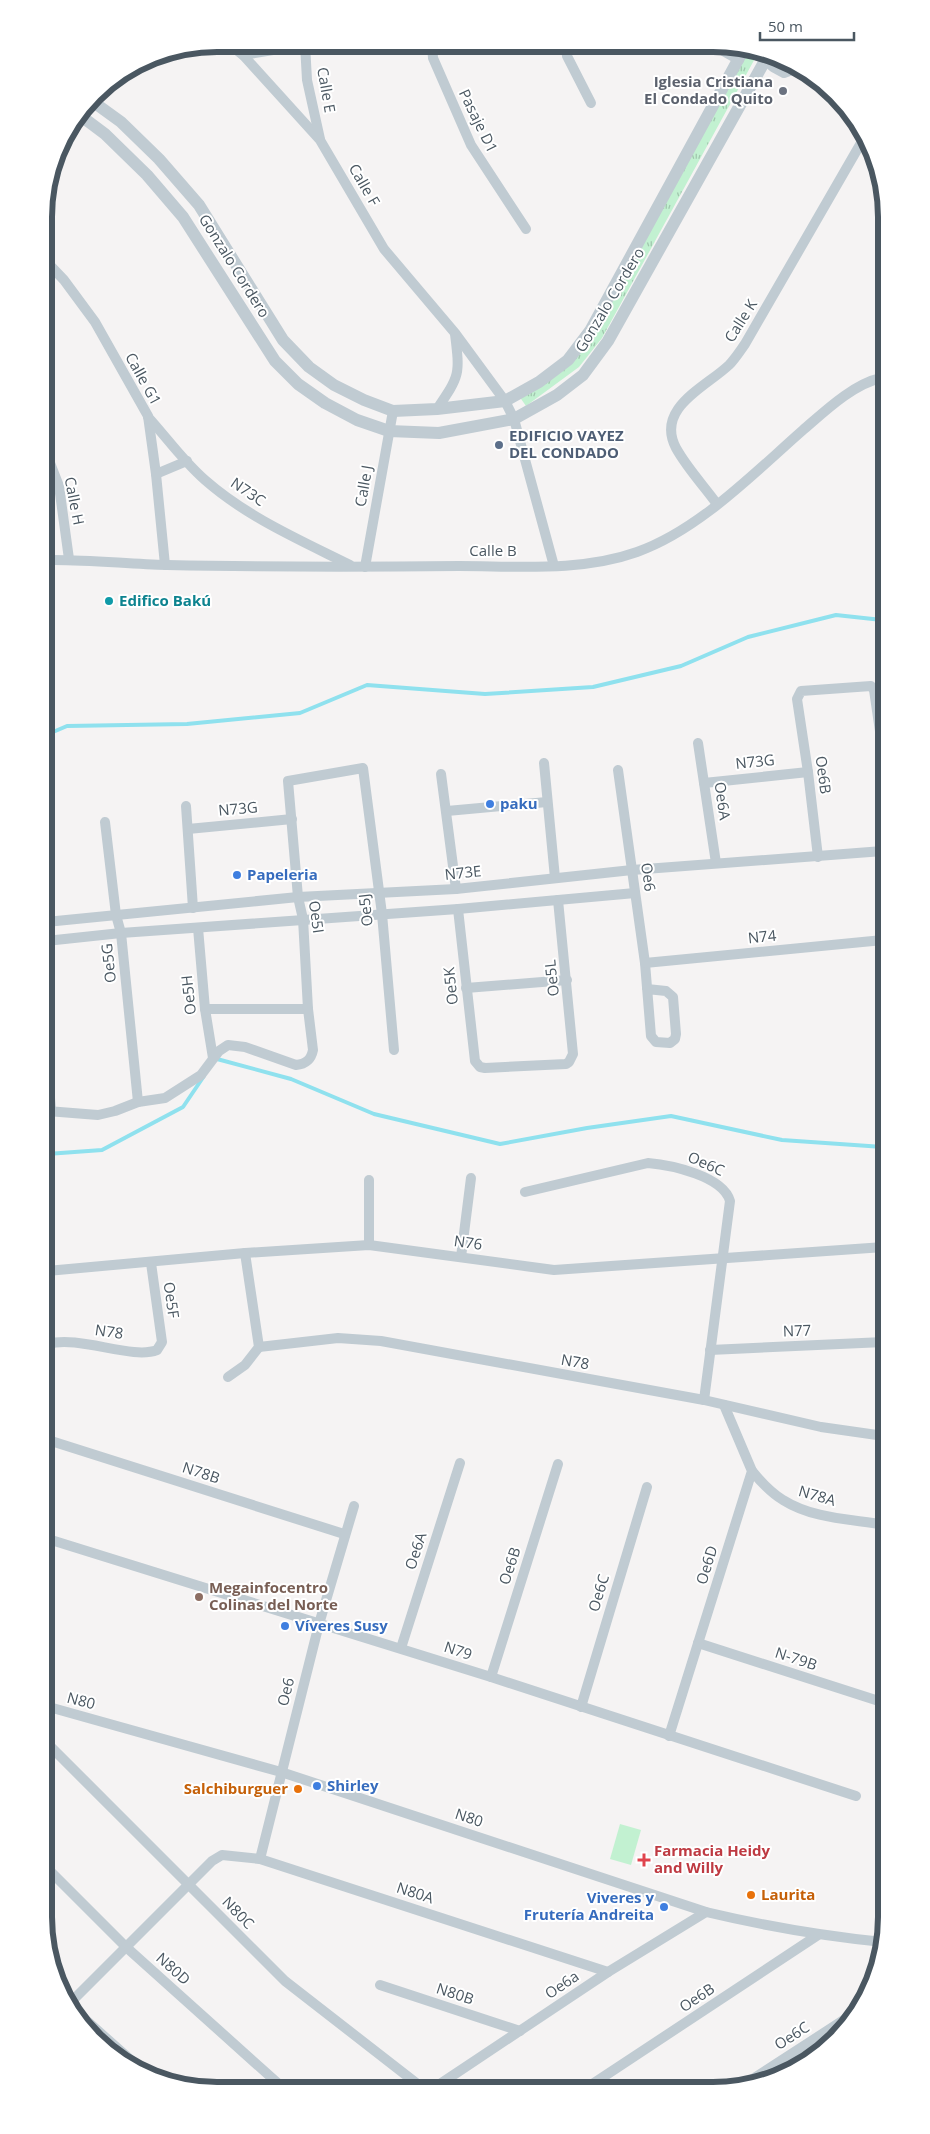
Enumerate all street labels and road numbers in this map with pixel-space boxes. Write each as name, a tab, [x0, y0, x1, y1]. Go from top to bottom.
street label: Calle E	[313, 65, 341, 114]
street label: Pasaje D1	[455, 85, 503, 156]
street label: Calle F	[345, 160, 385, 209]
street label: Gonzalo Cordero	[195, 210, 275, 321]
street label: Gonzalo Cordero	[570, 244, 648, 355]
street label: Calle K	[719, 295, 761, 346]
street label: Calle G1	[121, 349, 166, 408]
street label: Calle J	[350, 464, 376, 508]
street label: N73C	[227, 472, 270, 510]
street label: Calle H	[61, 475, 89, 527]
street label: Calle B	[469, 540, 517, 560]
street label: N73G	[734, 749, 776, 773]
street label: Oe6B	[811, 754, 837, 795]
street label: Oe6A	[710, 781, 736, 822]
street label: N73G	[217, 796, 258, 820]
street label: N73E	[444, 860, 482, 884]
street label: Oe6	[637, 861, 661, 892]
street label: Oe5J	[353, 893, 377, 927]
street label: Oe5I	[305, 899, 329, 935]
street label: N74	[747, 925, 778, 947]
street label: Oe5G	[96, 942, 120, 984]
street label: Oe5L	[539, 959, 563, 997]
street label: Oe5K	[438, 965, 462, 1006]
street label: Oe5H	[176, 974, 200, 1016]
street label: Oe6C	[685, 1146, 728, 1180]
street label: N76	[453, 1230, 484, 1254]
street label: Oe5F	[160, 1280, 184, 1320]
street label: N78	[94, 1319, 125, 1343]
street label: N77	[782, 1320, 812, 1340]
street label: N78	[559, 1349, 591, 1373]
street label: N78B	[180, 1457, 223, 1487]
street label: N78A	[796, 1480, 839, 1510]
street label: Oe6A	[400, 1529, 431, 1572]
street label: Oe6D	[691, 1543, 721, 1587]
street label: Oe6B	[494, 1544, 524, 1587]
street label: Oe6C	[583, 1572, 613, 1614]
street label: N79	[442, 1636, 475, 1664]
street label: N-79B	[773, 1642, 820, 1674]
street label: Oe6	[272, 1675, 298, 1708]
street label: N80	[65, 1687, 98, 1713]
street label: N80	[453, 1803, 486, 1831]
street label: N80A	[394, 1877, 437, 1908]
street label: N80C	[218, 1892, 259, 1933]
street label: N80D	[152, 1948, 195, 1989]
street label: Oe6a	[541, 1966, 582, 2003]
street label: N80B	[434, 1978, 477, 2008]
street label: Oe6B	[675, 1978, 718, 2016]
street label: Oe6C	[770, 2016, 813, 2054]

